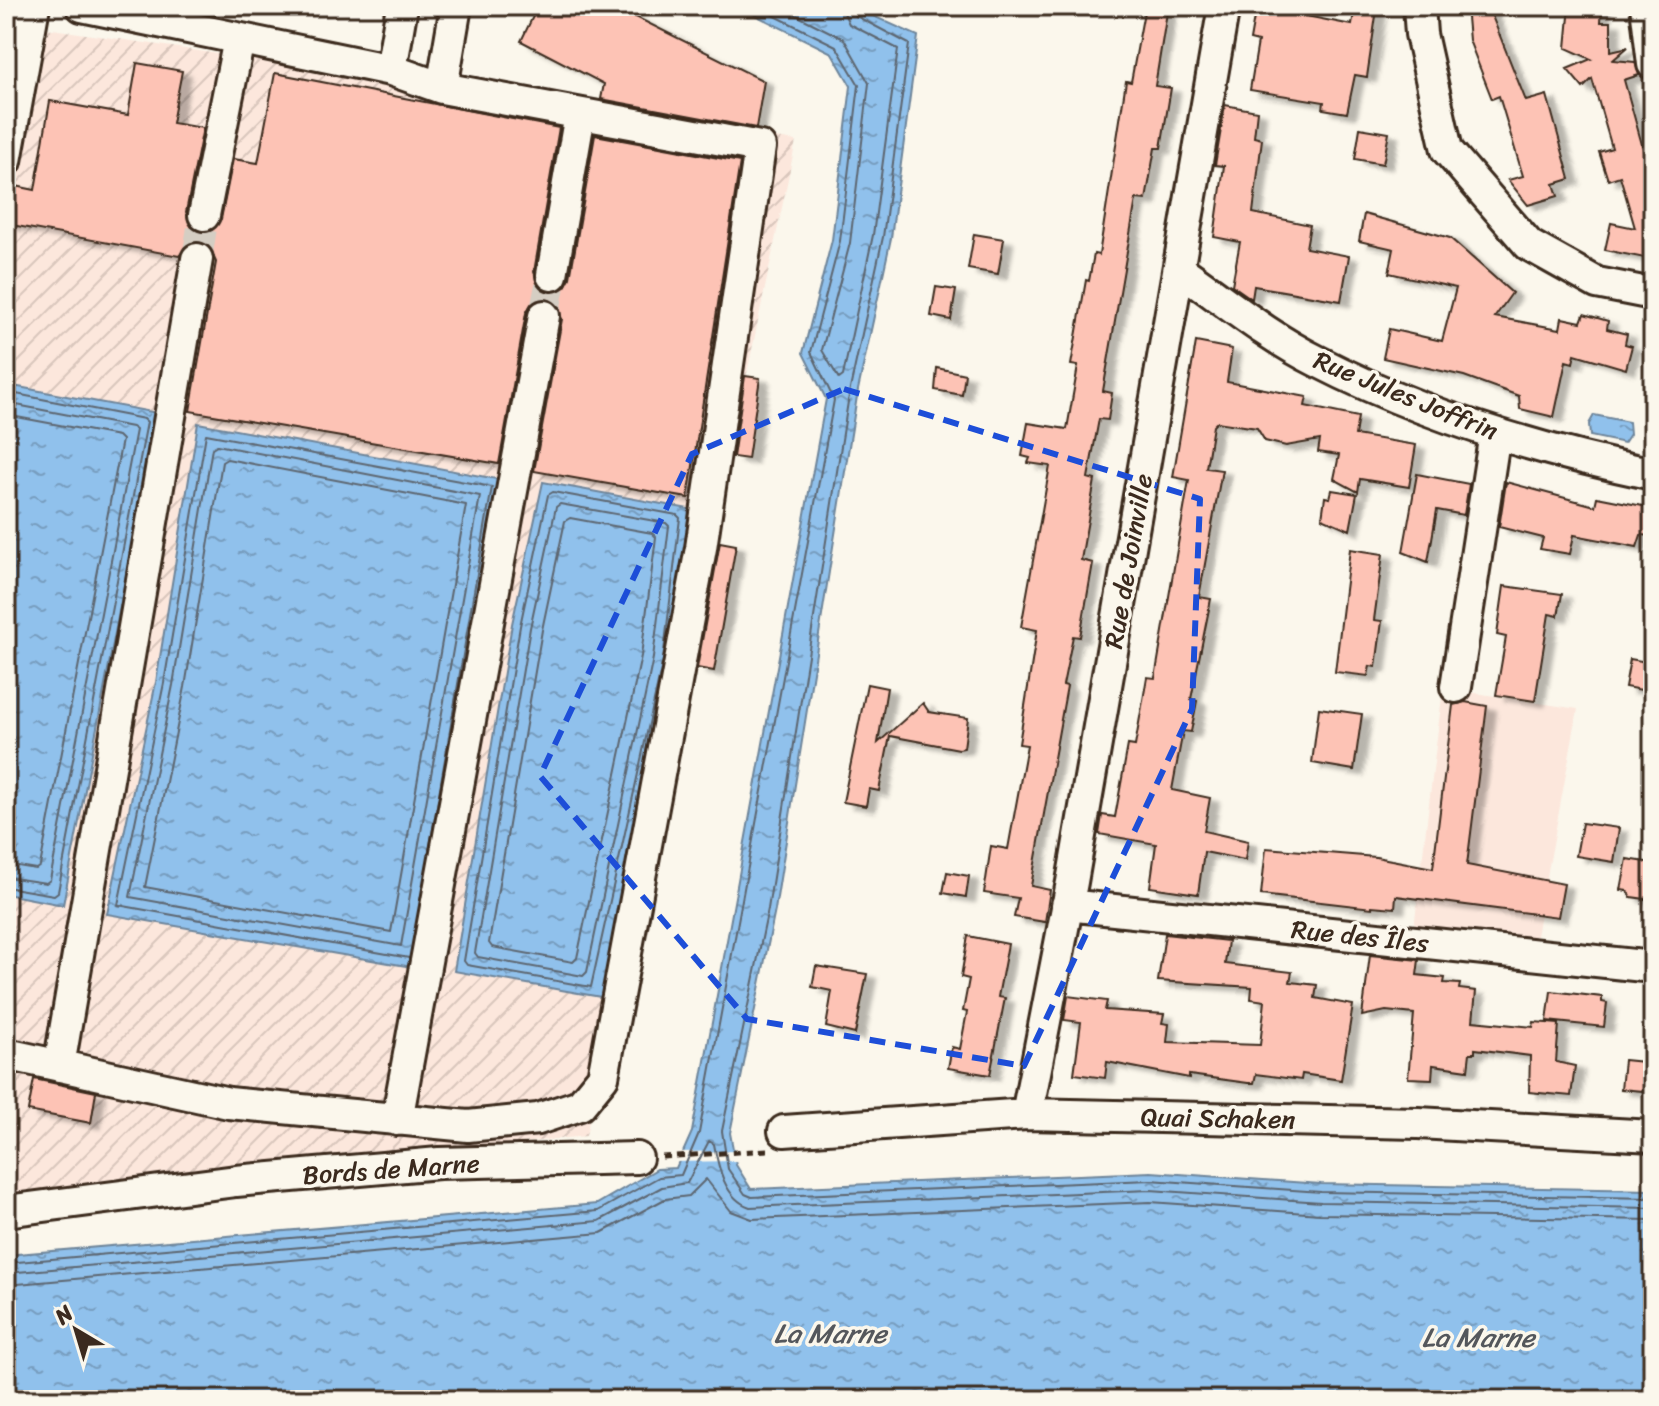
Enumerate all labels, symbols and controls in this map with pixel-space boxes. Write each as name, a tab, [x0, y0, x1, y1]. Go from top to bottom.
street label: Rue Jules Joffrin	[1307, 337, 1505, 453]
street label: Rue de Joinville	[1090, 470, 1166, 652]
street label: Rue des Îles	[1289, 906, 1432, 966]
street label: Quai Schaken	[1140, 1094, 1296, 1142]
street label: Bords de Marne	[301, 1140, 481, 1198]
north arrow	[36, 1290, 116, 1370]
text: N	[45, 1294, 83, 1335]
water label: La Marne	[774, 1309, 889, 1358]
water label: La Marne	[1422, 1313, 1537, 1362]

